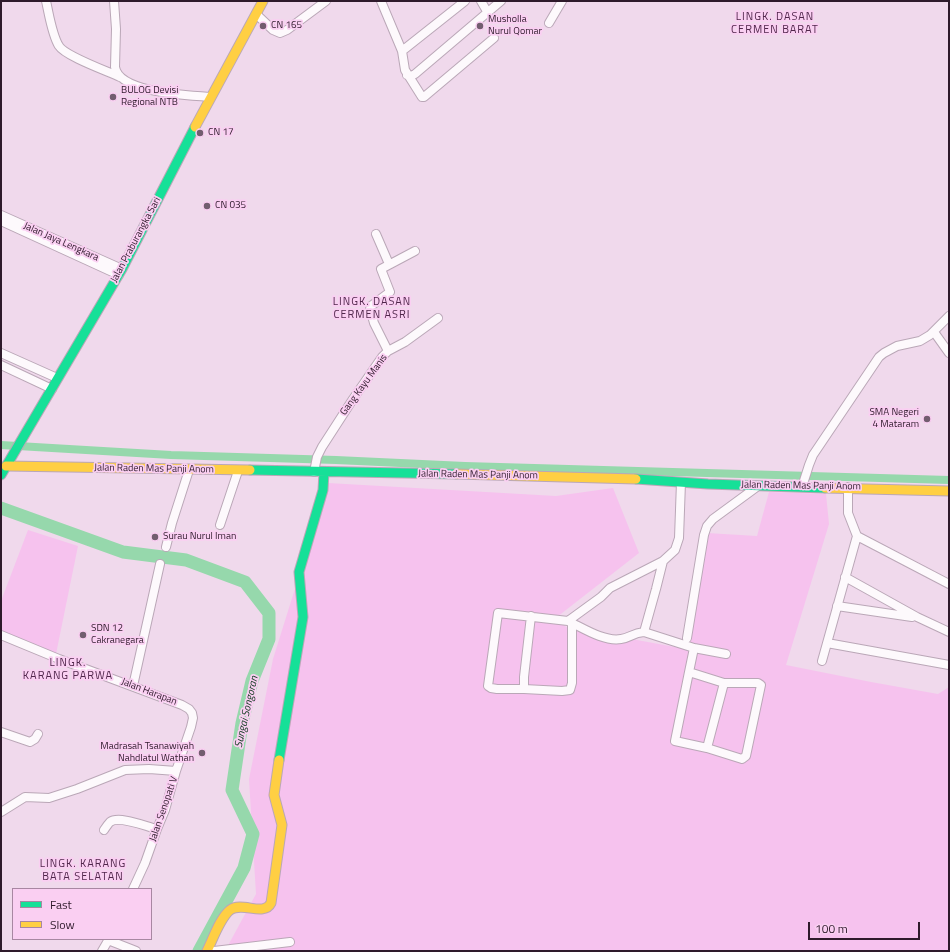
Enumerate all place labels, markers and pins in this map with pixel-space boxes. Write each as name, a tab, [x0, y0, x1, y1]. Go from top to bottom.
place label: Musholla Nurul Qomar	[488, 14, 542, 38]
place label: CN 165	[271, 20, 302, 32]
marker: CN 165	[258, 21, 268, 31]
marker: Musholla Nurul Qomar	[475, 21, 485, 31]
place label: BULOG Devisi Regional NTB	[121, 85, 178, 108]
marker: BULOG Devisi Regional NTB	[108, 92, 118, 102]
place label: CN 17	[208, 127, 234, 139]
marker: CN 17	[195, 128, 205, 138]
place label: CN 035	[215, 200, 246, 212]
marker: CN 035	[202, 201, 212, 211]
place label: SMA Negeri 4 Mataram	[869, 407, 919, 430]
marker: SMA Negeri 4 Mataram	[922, 414, 932, 424]
place label: Surau Nurul Iman	[163, 531, 236, 543]
marker: Surau Nurul Iman	[150, 532, 160, 542]
place label: SDN 12 Cakranegara	[91, 623, 144, 646]
marker: SDN 12 Cakranegara	[78, 630, 88, 640]
place label: Madrasah Tsanawiyah Nahdlatul Wathan	[100, 741, 194, 764]
marker: Madrasah Tsanawiyah Nahdlatul Wathan	[197, 748, 207, 758]

